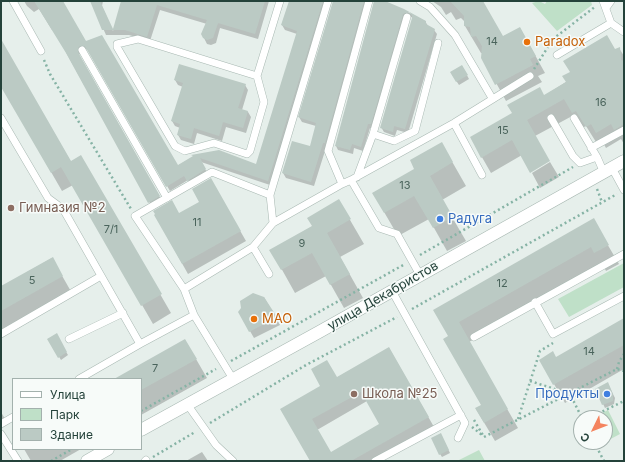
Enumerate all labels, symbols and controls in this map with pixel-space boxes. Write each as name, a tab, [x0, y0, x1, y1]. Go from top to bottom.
place label: Paradox	[535, 34, 585, 50]
house number: 14	[486, 35, 498, 49]
marker: Paradox	[522, 37, 532, 47]
house number: 16	[595, 96, 607, 110]
house number: 15	[497, 124, 509, 138]
house number: 13	[399, 179, 411, 193]
place label: Гимназия №2	[19, 200, 106, 216]
marker: Гимназия №2	[6, 203, 16, 213]
place label: Радуга	[448, 211, 492, 227]
marker: Радуга	[435, 214, 445, 224]
house number: 11	[193, 216, 201, 230]
house number: 7/1	[104, 223, 118, 237]
house number: 9	[299, 237, 305, 251]
street label: улица Декабристов	[325, 258, 441, 334]
house number: 5	[29, 274, 35, 288]
house number: 12	[496, 277, 508, 291]
place label: МАО	[262, 311, 292, 327]
marker: МАО	[249, 314, 259, 324]
house number: 14	[583, 345, 595, 359]
house number: 7	[152, 362, 158, 376]
legend	[12, 378, 142, 450]
place label: Школа №25	[362, 386, 437, 402]
place label: Продукты	[535, 386, 599, 402]
text: Улица	[50, 387, 85, 402]
marker: Школа №25	[349, 389, 359, 399]
marker: Продукты	[602, 389, 612, 399]
text: Парк	[50, 407, 80, 422]
north arrow	[573, 410, 613, 450]
text: Здание	[50, 427, 93, 442]
text: С	[577, 430, 593, 445]

